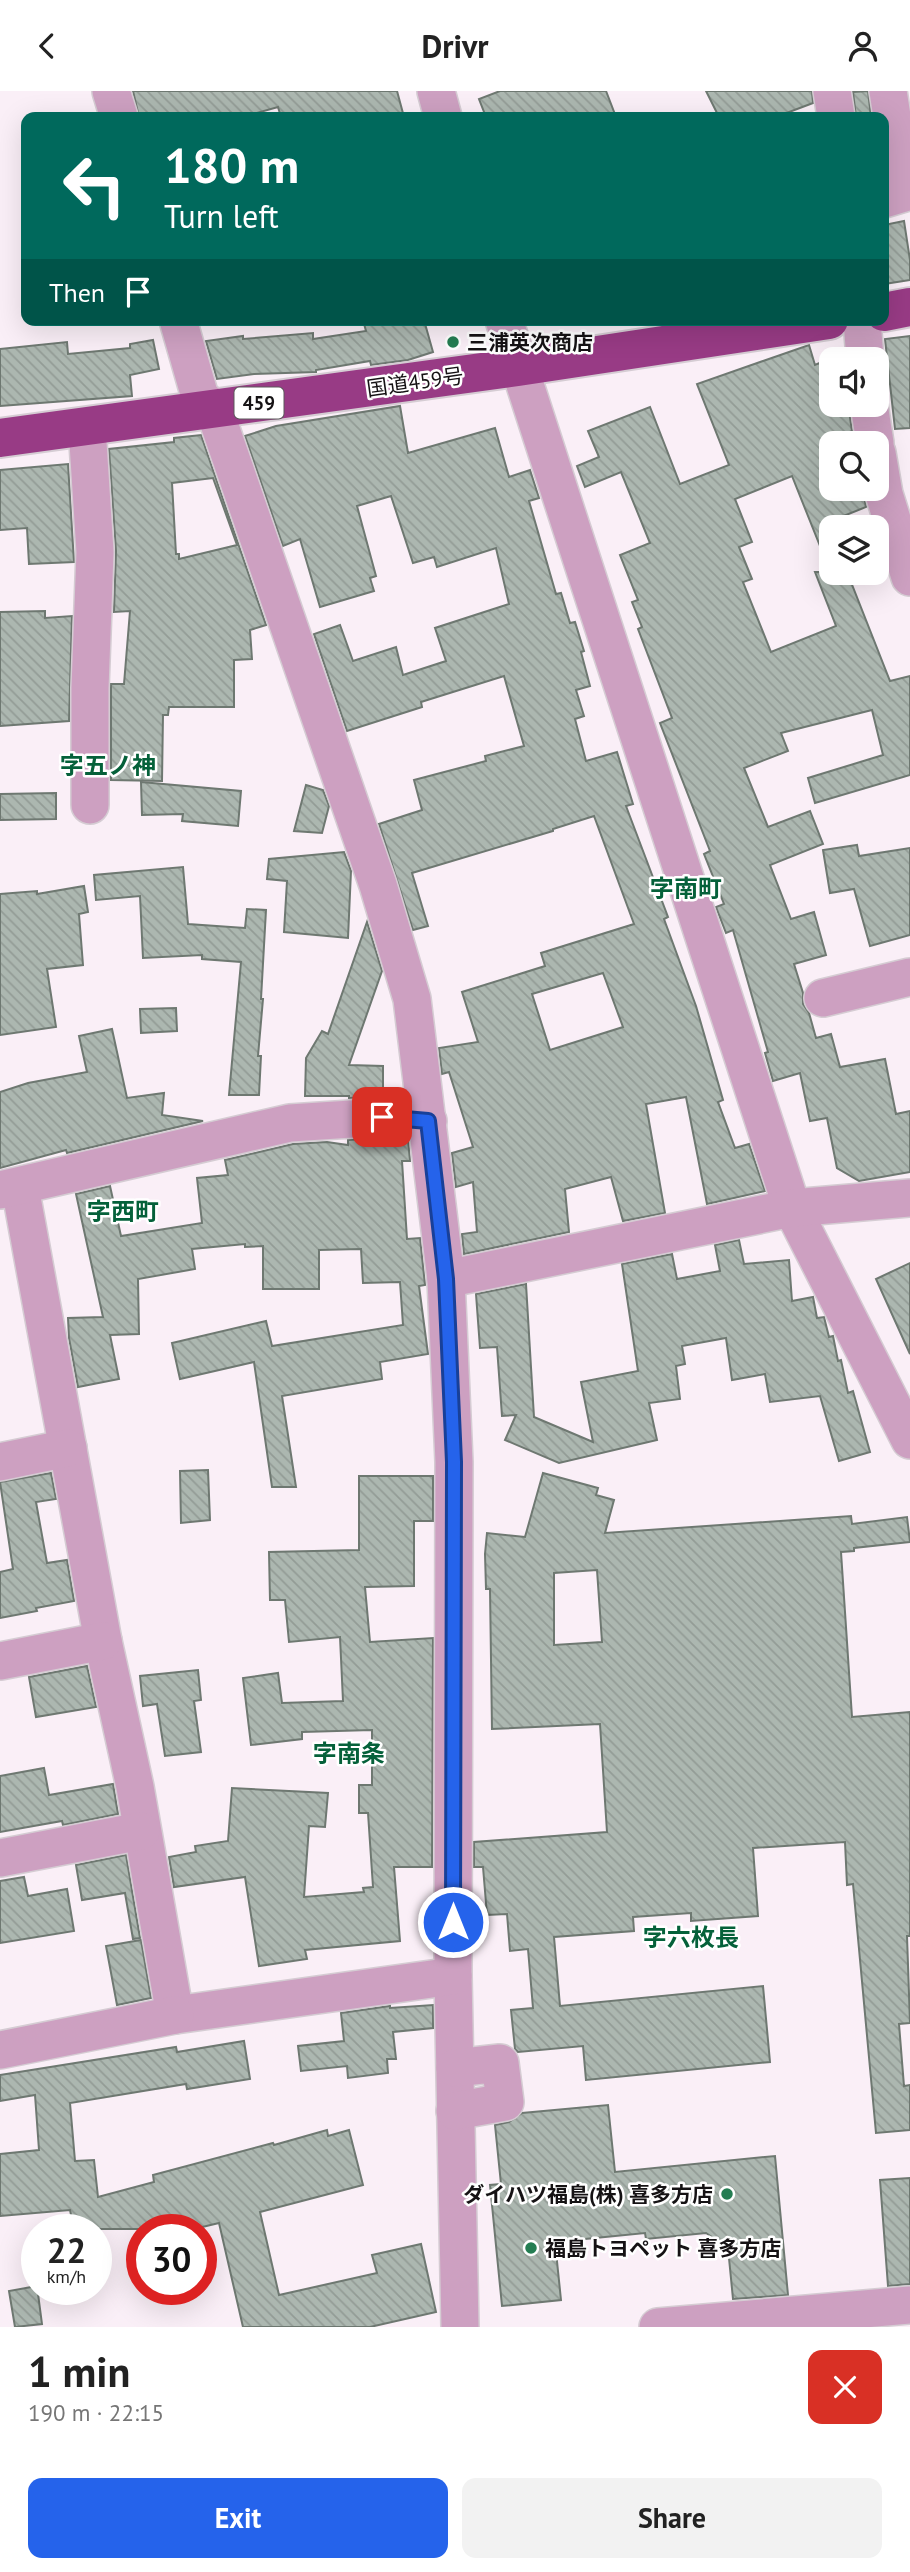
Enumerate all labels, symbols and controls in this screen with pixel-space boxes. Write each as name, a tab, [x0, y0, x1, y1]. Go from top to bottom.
text: Drivr	[421, 25, 489, 67]
icon: back	[28, 27, 66, 65]
icon: person	[844, 27, 882, 65]
text: 180 m	[164, 133, 299, 197]
icon: left	[49, 140, 140, 231]
text: Turn left	[164, 195, 279, 237]
icon: arrive	[119, 273, 157, 311]
text: Then	[49, 276, 105, 309]
place label: 三浦英次商店	[467, 329, 593, 356]
marker: 三浦英次商店	[445, 334, 461, 350]
map controls	[819, 347, 889, 585]
button: sound	[819, 347, 889, 417]
street label: 国道459号	[365, 362, 465, 402]
road number: 459	[234, 387, 284, 419]
button: search	[819, 431, 889, 501]
button: layers	[819, 515, 889, 585]
district label: 字五ノ神	[60, 750, 156, 781]
district label: 字南町	[650, 873, 722, 904]
pin	[352, 1087, 412, 1147]
icon: arrive	[363, 1098, 401, 1136]
district label: 字西町	[87, 1196, 159, 1227]
district label: 字南条	[313, 1738, 385, 1769]
position arrow	[416, 1885, 490, 1959]
district label: 字六枚長	[643, 1922, 739, 1953]
place label: ダイハツ福島(株) 喜多方店	[463, 2181, 713, 2208]
marker: ダイハツ福島(株) 喜多方店	[719, 2186, 735, 2202]
speed limit sign: 30	[126, 2214, 217, 2305]
text: 22	[47, 2227, 86, 2273]
place label: 福島トヨペット 喜多方店	[545, 2235, 781, 2262]
marker: 福島トヨペット 喜多方店	[523, 2240, 539, 2256]
text: km/h	[47, 2265, 86, 2288]
text: 1 min	[28, 2344, 130, 2399]
button: close	[808, 2350, 882, 2424]
text: 190 m · 22:15	[28, 2398, 164, 2427]
button: Exit	[28, 2478, 448, 2558]
button: Share	[462, 2478, 882, 2558]

